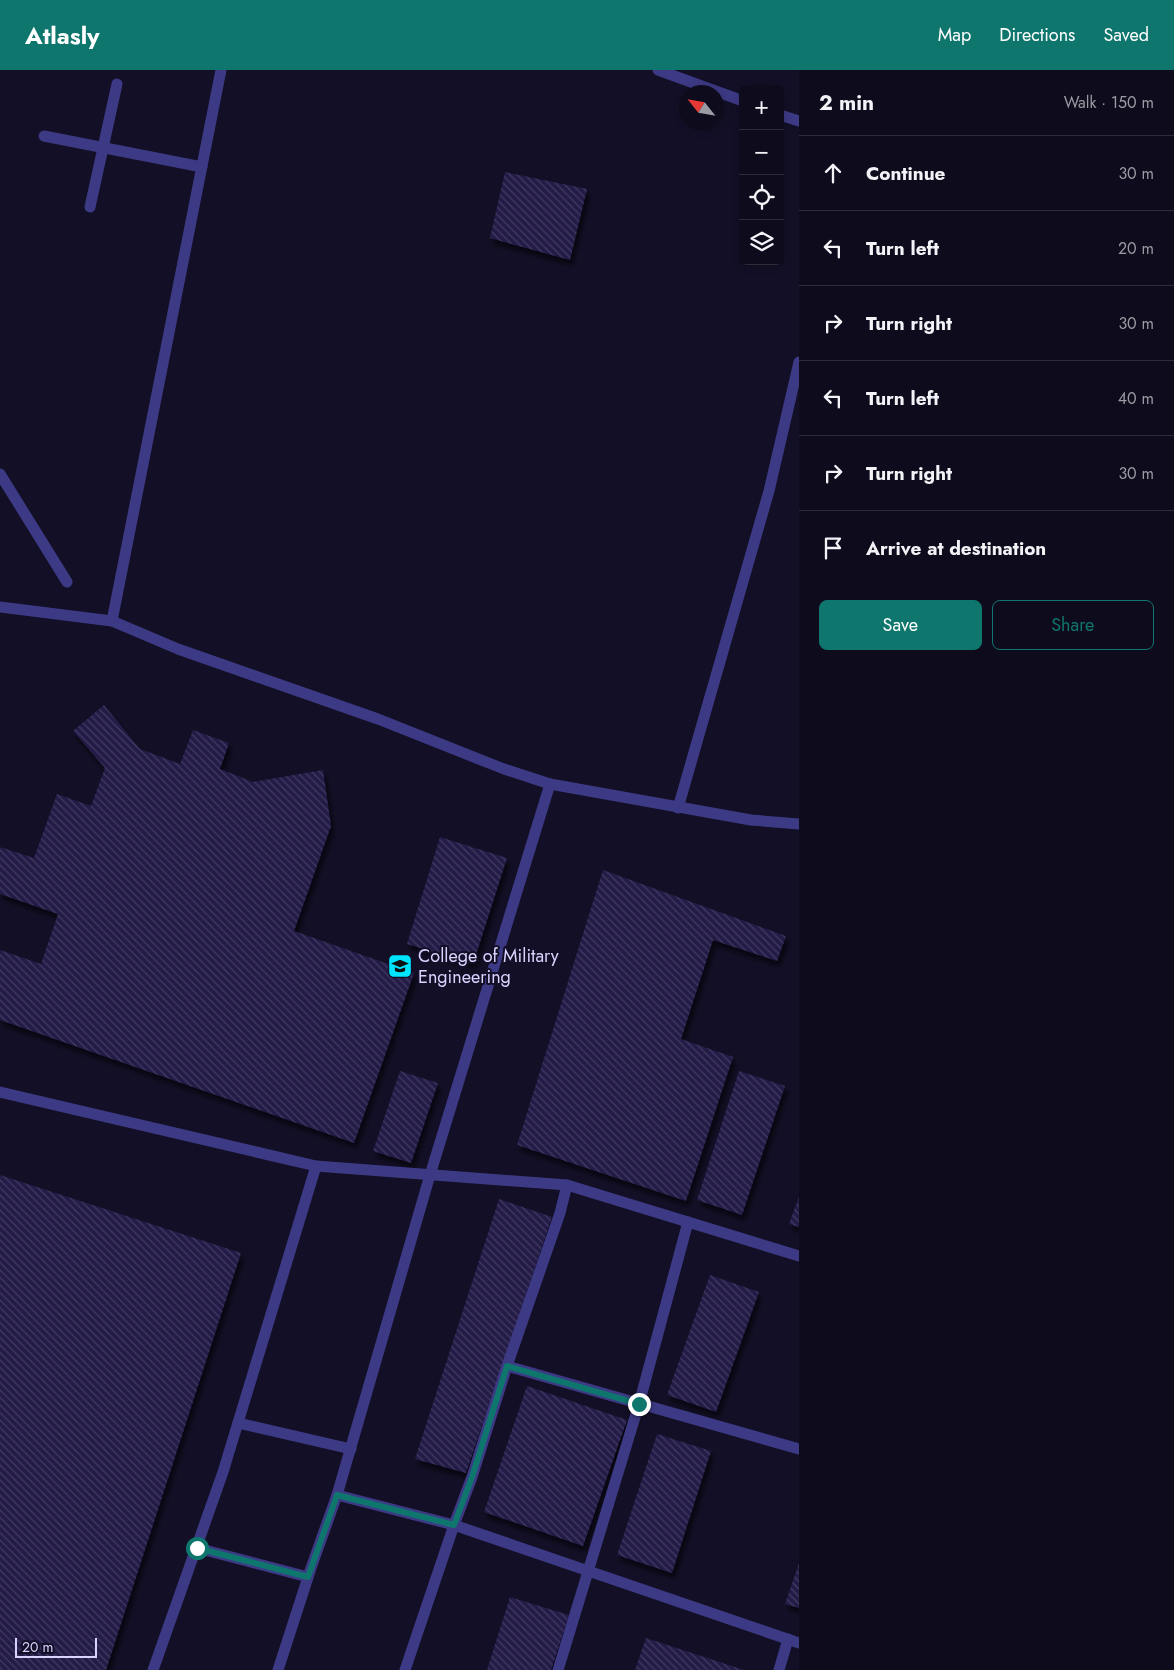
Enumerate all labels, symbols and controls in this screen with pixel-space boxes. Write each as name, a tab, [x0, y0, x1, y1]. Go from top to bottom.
text: Atlasly	[25, 18, 100, 53]
text: Map	[938, 22, 971, 48]
text: Directions	[999, 22, 1075, 48]
text: Saved	[1103, 22, 1149, 48]
north arrow	[679, 85, 724, 130]
map controls	[739, 85, 784, 265]
button: +	[739, 85, 784, 130]
text: 2 min	[819, 88, 874, 118]
text: Walk · 150 m	[1064, 91, 1154, 114]
button: −	[739, 130, 784, 175]
icon: ahead	[819, 159, 847, 187]
text: Continue	[866, 160, 945, 187]
text: 30 m	[1118, 162, 1154, 185]
button: locate	[739, 175, 784, 220]
button: layers	[739, 220, 784, 265]
icon: left	[819, 234, 847, 262]
text: Turn left	[866, 235, 939, 262]
text: 20 m	[1118, 237, 1154, 260]
icon: right	[819, 309, 847, 337]
text: Turn right	[866, 310, 952, 337]
text: 30 m	[1118, 312, 1154, 335]
icon: left	[819, 384, 847, 412]
text: Turn left	[866, 385, 939, 412]
text: 40 m	[1118, 387, 1154, 410]
icon: right	[819, 459, 847, 487]
text: Turn right	[866, 460, 952, 487]
text: 30 m	[1118, 462, 1154, 485]
icon: arrive	[819, 534, 847, 562]
text: Arrive at destination	[866, 535, 1046, 562]
button: Save	[819, 600, 982, 650]
button: Share	[992, 600, 1154, 650]
place label: College of Military Engineering	[418, 943, 559, 990]
school or university icon: College of Military Engineering	[387, 953, 413, 979]
route end	[628, 1393, 651, 1416]
route start	[186, 1537, 209, 1560]
scale bar	[15, 1635, 98, 1658]
text: 20 m	[22, 1637, 54, 1657]

